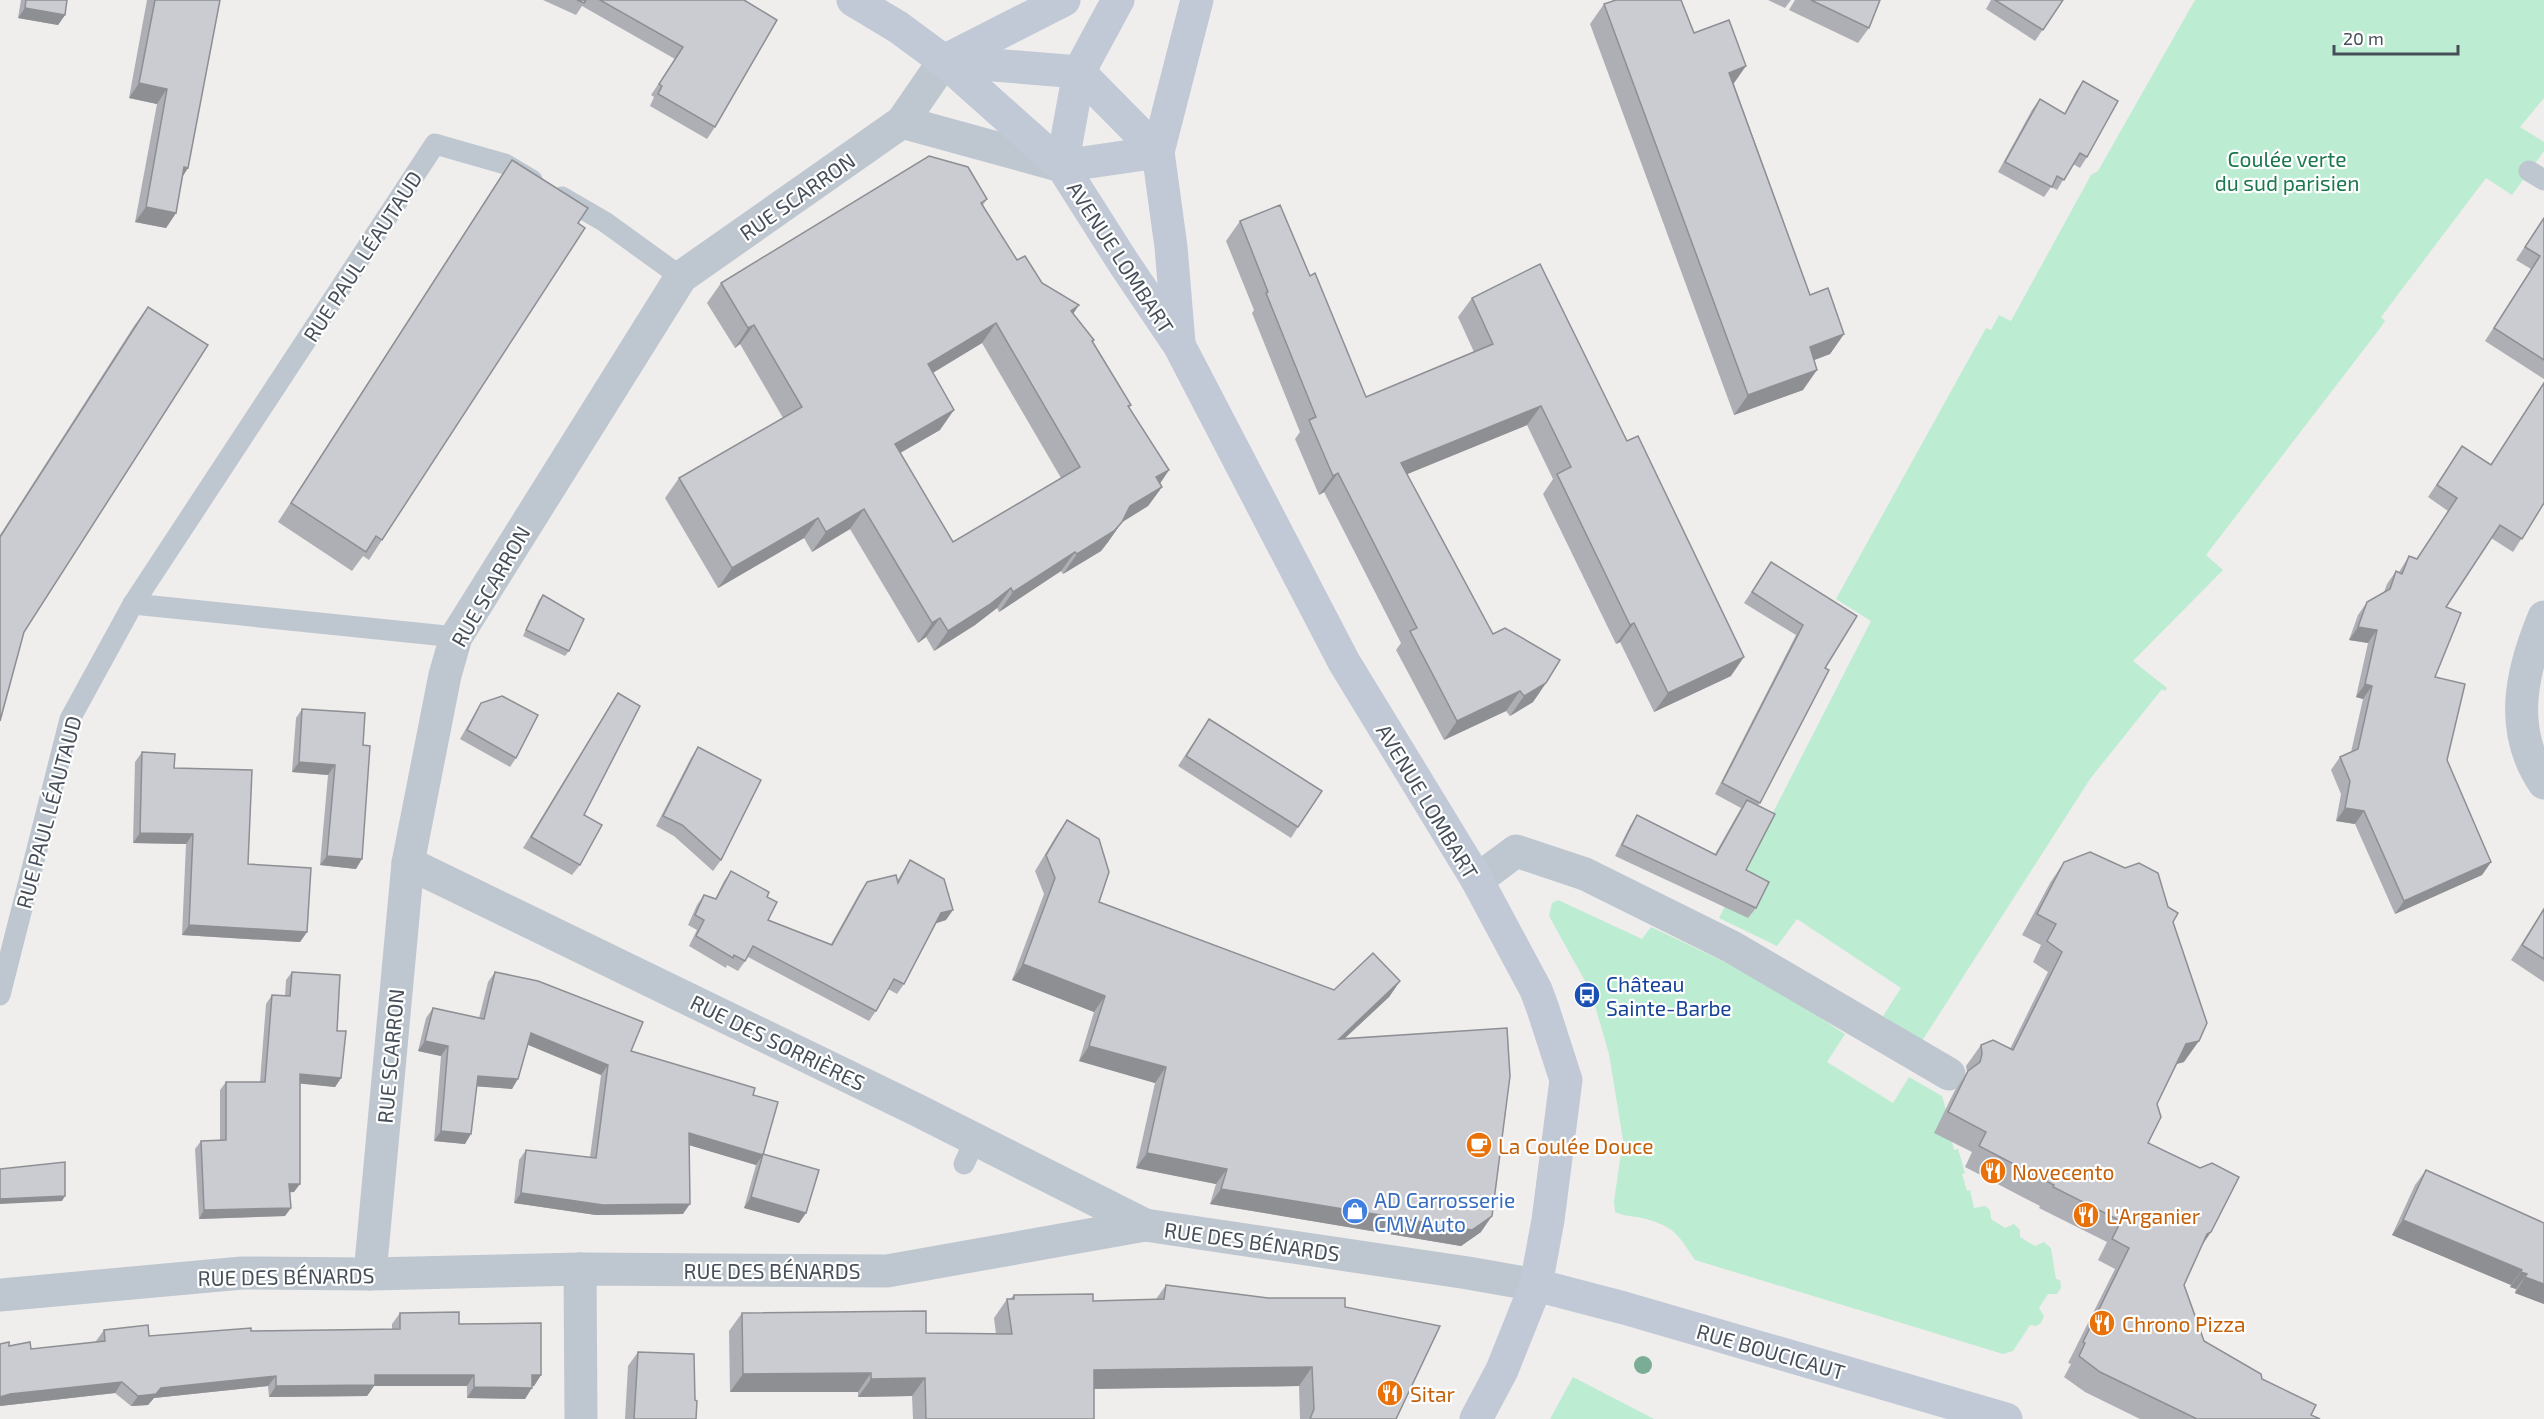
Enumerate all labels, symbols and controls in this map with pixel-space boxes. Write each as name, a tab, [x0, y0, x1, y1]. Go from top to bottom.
scale bar	[2334, 18, 2458, 56]
text: 20 m	[2343, 27, 2384, 49]
park label: Coulée verte du sud parisien	[2215, 146, 2359, 195]
street label: RUE SCARRON	[735, 147, 859, 245]
street label: RUE PAUL LÉAUTAUD	[297, 166, 427, 346]
street label: AVENUE LOMBART	[1063, 176, 1179, 338]
street label: RUE SCARRON	[445, 521, 535, 651]
street label: RUE PAUL LÉAUTAUD	[10, 713, 86, 911]
street label: AVENUE LOMBART	[1372, 719, 1484, 883]
place label: Château Sainte-Barbe	[1606, 971, 1732, 1020]
bus stop icon: Château Sainte-Barbe	[1572, 980, 1602, 1010]
street label: RUE SCARRON	[372, 988, 408, 1124]
street label: RUE DES SORRIÈRES	[687, 989, 869, 1095]
cafe icon: La Coulée Douce	[1464, 1130, 1494, 1160]
place label: La Coulée Douce	[1498, 1133, 1654, 1158]
restaurant icon: Novecento	[1978, 1156, 2008, 1186]
place label: Novecento	[2012, 1159, 2114, 1184]
place label: AD Carrosserie CMV Auto	[1374, 1187, 1515, 1236]
shop icon: AD Carrosserie CMV Auto	[1340, 1196, 1370, 1226]
restaurant icon: L'Arganier	[2071, 1200, 2101, 1230]
place label: L'Arganier	[2106, 1203, 2201, 1228]
street label: RUE DES BÉNARDS	[1163, 1216, 1341, 1266]
street label: RUE DES BÉNARDS	[684, 1258, 860, 1283]
street label: RUE DES BÉNARDS	[197, 1262, 375, 1290]
restaurant icon: Chrono Pizza	[2087, 1308, 2117, 1338]
place label: Chrono Pizza	[2122, 1311, 2246, 1336]
street label: RUE BOUCICAUT	[1694, 1318, 1848, 1384]
restaurant icon: Sitar	[1375, 1378, 1405, 1408]
place label: Sitar	[1410, 1381, 1456, 1406]

